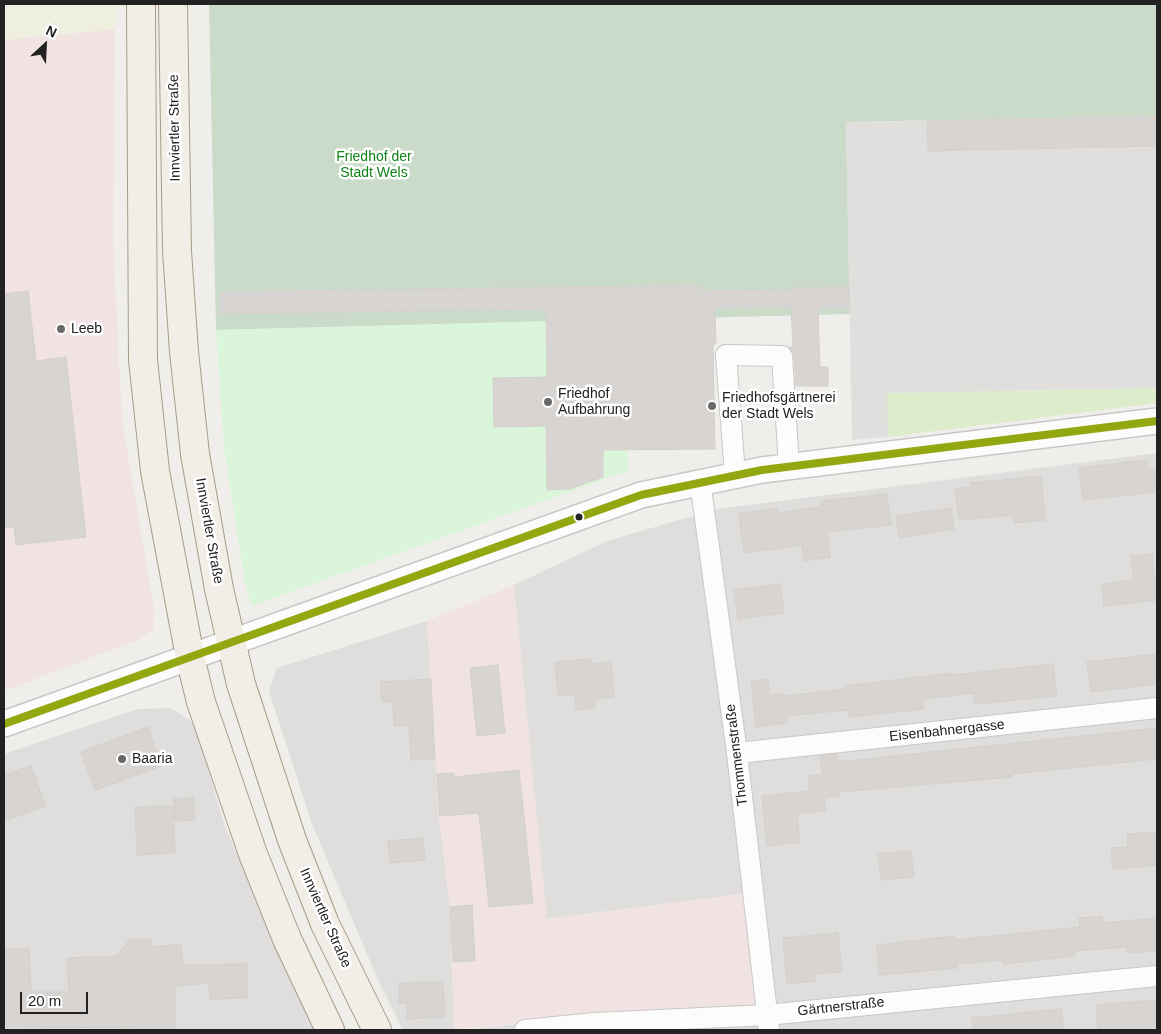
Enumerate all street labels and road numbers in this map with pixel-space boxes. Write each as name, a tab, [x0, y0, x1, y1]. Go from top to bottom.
street label: Innviertler Straße	[166, 74, 184, 182]
street label: Innviertler Straße	[191, 477, 227, 585]
street label: Thommenstraße	[722, 703, 752, 807]
street label: Eisenbahnergasse	[888, 717, 1006, 745]
street label: Innviertler Straße	[295, 866, 355, 970]
street label: Gärtnerstraße	[797, 994, 885, 1020]

